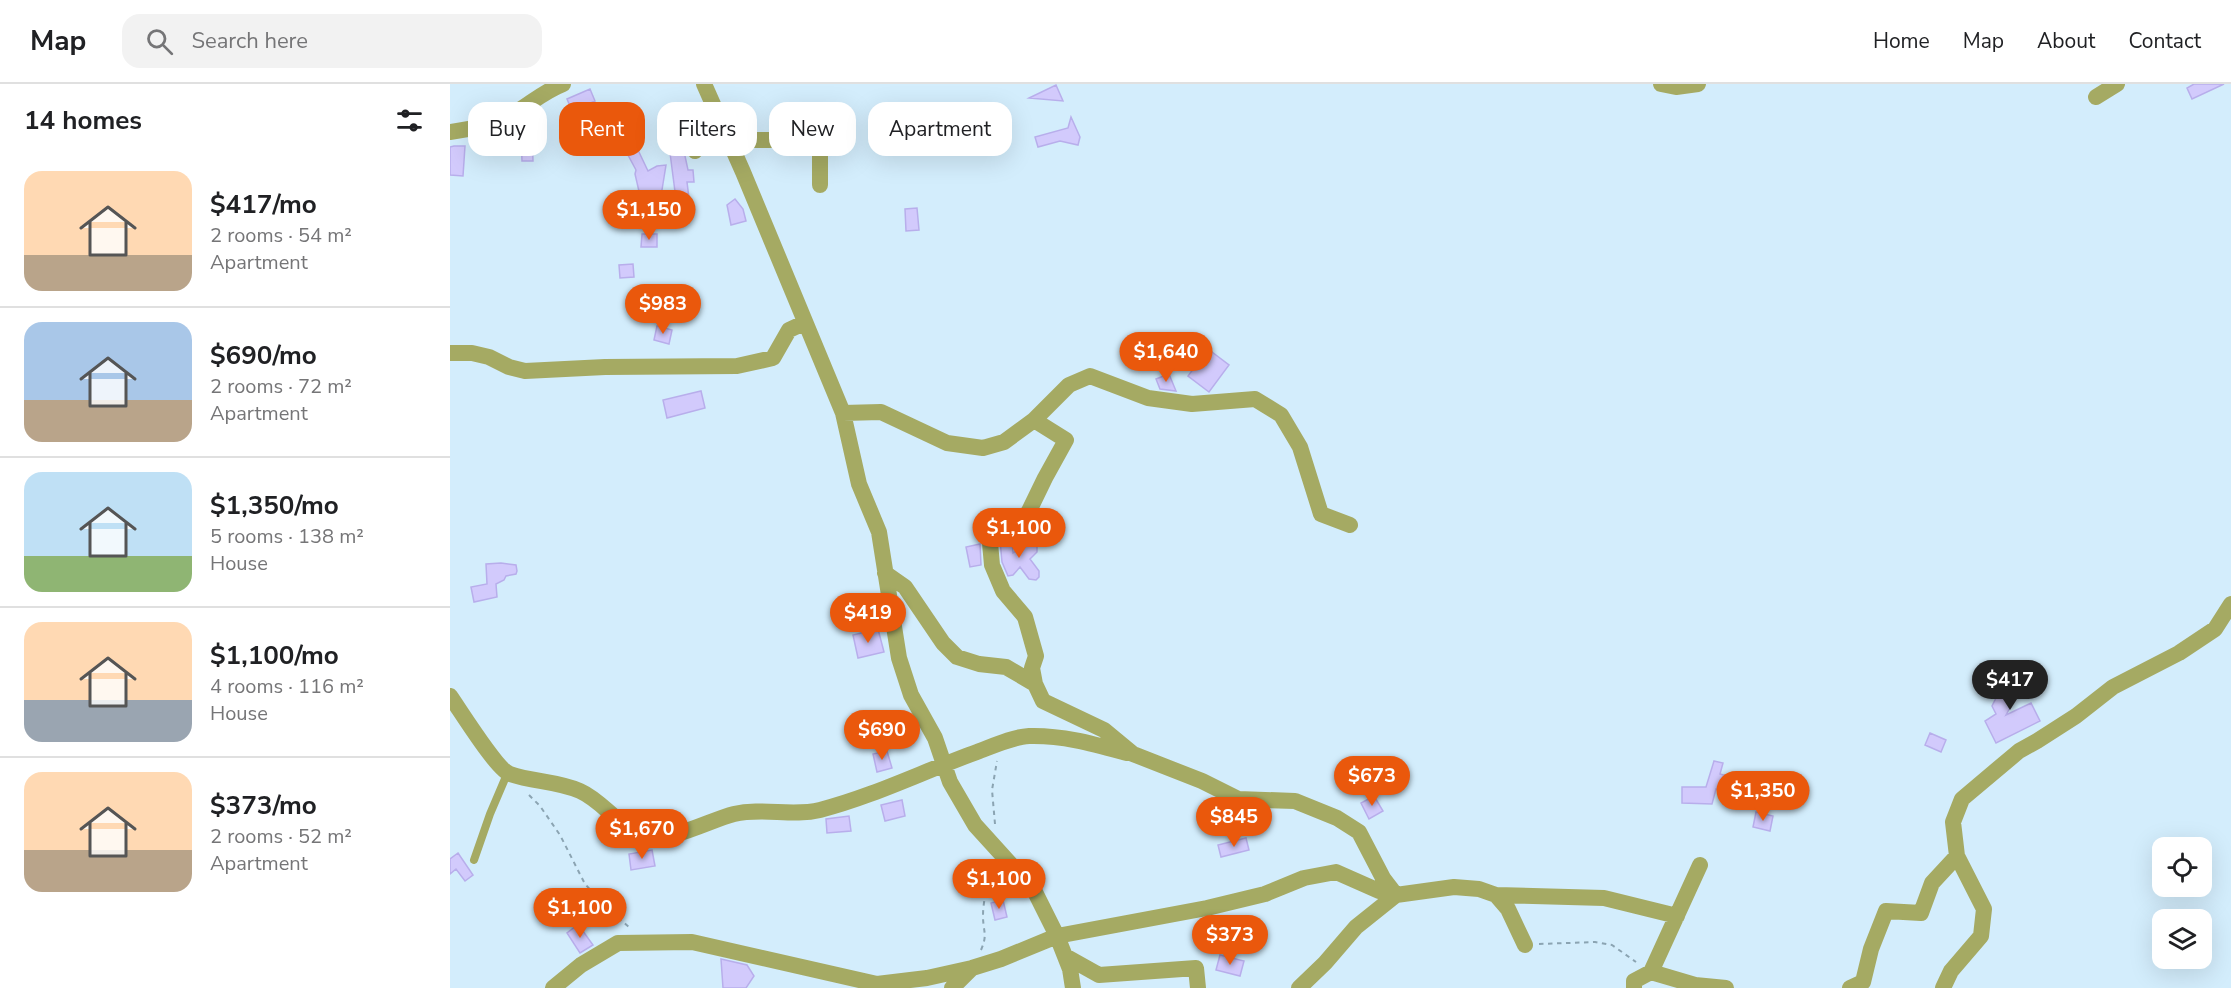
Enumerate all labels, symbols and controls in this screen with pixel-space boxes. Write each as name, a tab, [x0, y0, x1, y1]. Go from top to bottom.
search box	[122, 14, 542, 68]
text: Map	[30, 22, 86, 60]
icon: search	[143, 25, 176, 58]
text: Search here	[191, 26, 308, 56]
text: Home	[1873, 27, 1930, 55]
text: Map	[1963, 27, 2004, 55]
text: About	[2037, 27, 2095, 55]
text: Contact	[2128, 27, 2201, 55]
chip: Buy	[468, 102, 547, 156]
chip: Rent	[559, 102, 645, 156]
chip: Filters	[657, 102, 757, 156]
chip: New	[769, 102, 856, 156]
chip: Apartment	[868, 102, 1012, 156]
text: 14 homes	[24, 103, 142, 138]
icon: filters	[393, 104, 426, 137]
text: $417/mo	[210, 187, 317, 222]
pin: $1,150	[600, 190, 698, 241]
icon: home	[72, 195, 144, 267]
text: $1,150	[617, 196, 681, 223]
text: 2 rooms · 54 m²	[210, 222, 352, 249]
text: Apartment	[210, 249, 308, 276]
pin: $983	[627, 284, 699, 335]
text: $983	[639, 290, 687, 317]
pin: $1,640	[1117, 332, 1215, 383]
text: $690/mo	[210, 338, 317, 373]
text: $1,640	[1134, 338, 1198, 365]
icon: home	[72, 346, 144, 418]
text: 2 rooms · 72 m²	[210, 373, 352, 400]
text: Apartment	[210, 400, 308, 427]
text: $1,350/mo	[210, 488, 339, 523]
icon: home	[72, 496, 144, 568]
pin: $1,100	[970, 508, 1068, 559]
text: $1,100	[987, 514, 1051, 541]
text: 5 rooms · 138 m²	[210, 523, 364, 550]
text: House	[210, 550, 268, 577]
pin: $419	[832, 593, 904, 644]
text: $419	[844, 599, 892, 626]
text: $1,100/mo	[210, 638, 339, 673]
icon: home	[72, 646, 144, 718]
pin: $417	[1974, 660, 2046, 711]
text: $417	[1986, 666, 2034, 693]
text: 4 rooms · 116 m²	[210, 673, 364, 700]
text: House	[210, 700, 268, 727]
pin: $690	[846, 710, 918, 761]
text: $690	[858, 716, 906, 743]
pin: $673	[1336, 756, 1408, 807]
text: $673	[1348, 762, 1396, 789]
pin: $1,350	[1714, 771, 1812, 822]
text: $1,350	[1731, 777, 1795, 804]
text: $373/mo	[210, 788, 317, 823]
icon: home	[72, 796, 144, 868]
pin: $845	[1198, 797, 1270, 848]
text: $845	[1210, 803, 1258, 830]
pin: $1,670	[593, 809, 691, 860]
text: $1,670	[610, 815, 674, 842]
text: 2 rooms · 52 m²	[210, 823, 352, 850]
map controls	[2152, 837, 2212, 969]
button: locate	[2152, 837, 2212, 897]
text: Apartment	[210, 850, 308, 877]
pin: $1,100	[950, 859, 1048, 910]
text: $1,100	[967, 865, 1031, 892]
pin: $1,100	[531, 888, 629, 939]
text: $1,100	[548, 894, 612, 921]
button: layers	[2152, 909, 2212, 969]
pin: $373	[1194, 915, 1266, 966]
text: $373	[1206, 921, 1254, 948]

